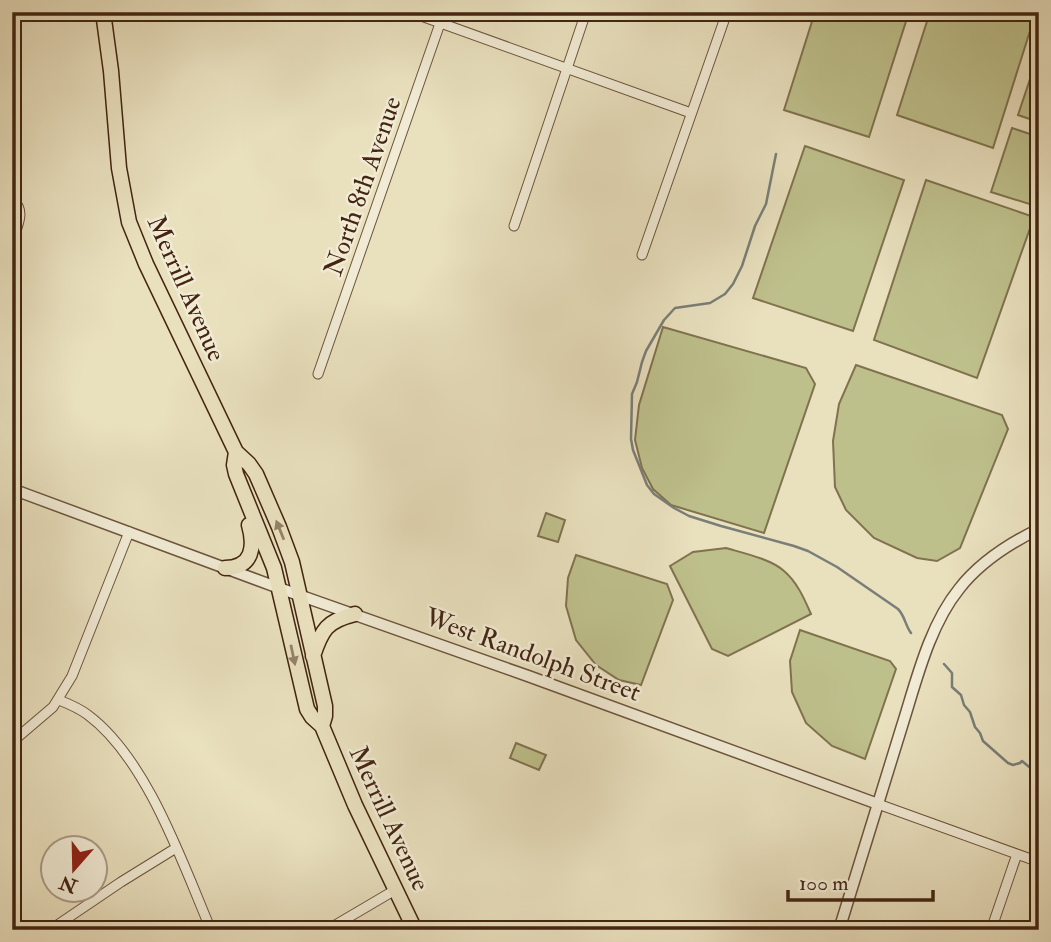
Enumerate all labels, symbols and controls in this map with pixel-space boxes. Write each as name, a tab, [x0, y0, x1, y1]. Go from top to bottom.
street label: North 8th Avenue	[317, 92, 409, 280]
street label: Merrill Avenue	[140, 211, 232, 366]
one-way arrow	[275, 519, 286, 540]
street label: West Randolph Street	[419, 601, 645, 710]
one-way arrow	[288, 644, 299, 666]
street label: Merrill Avenue	[342, 741, 437, 896]
north arrow	[38, 834, 108, 904]
scale bar	[788, 858, 934, 902]
text: N	[56, 870, 82, 899]
text: 100 m	[799, 870, 849, 897]

